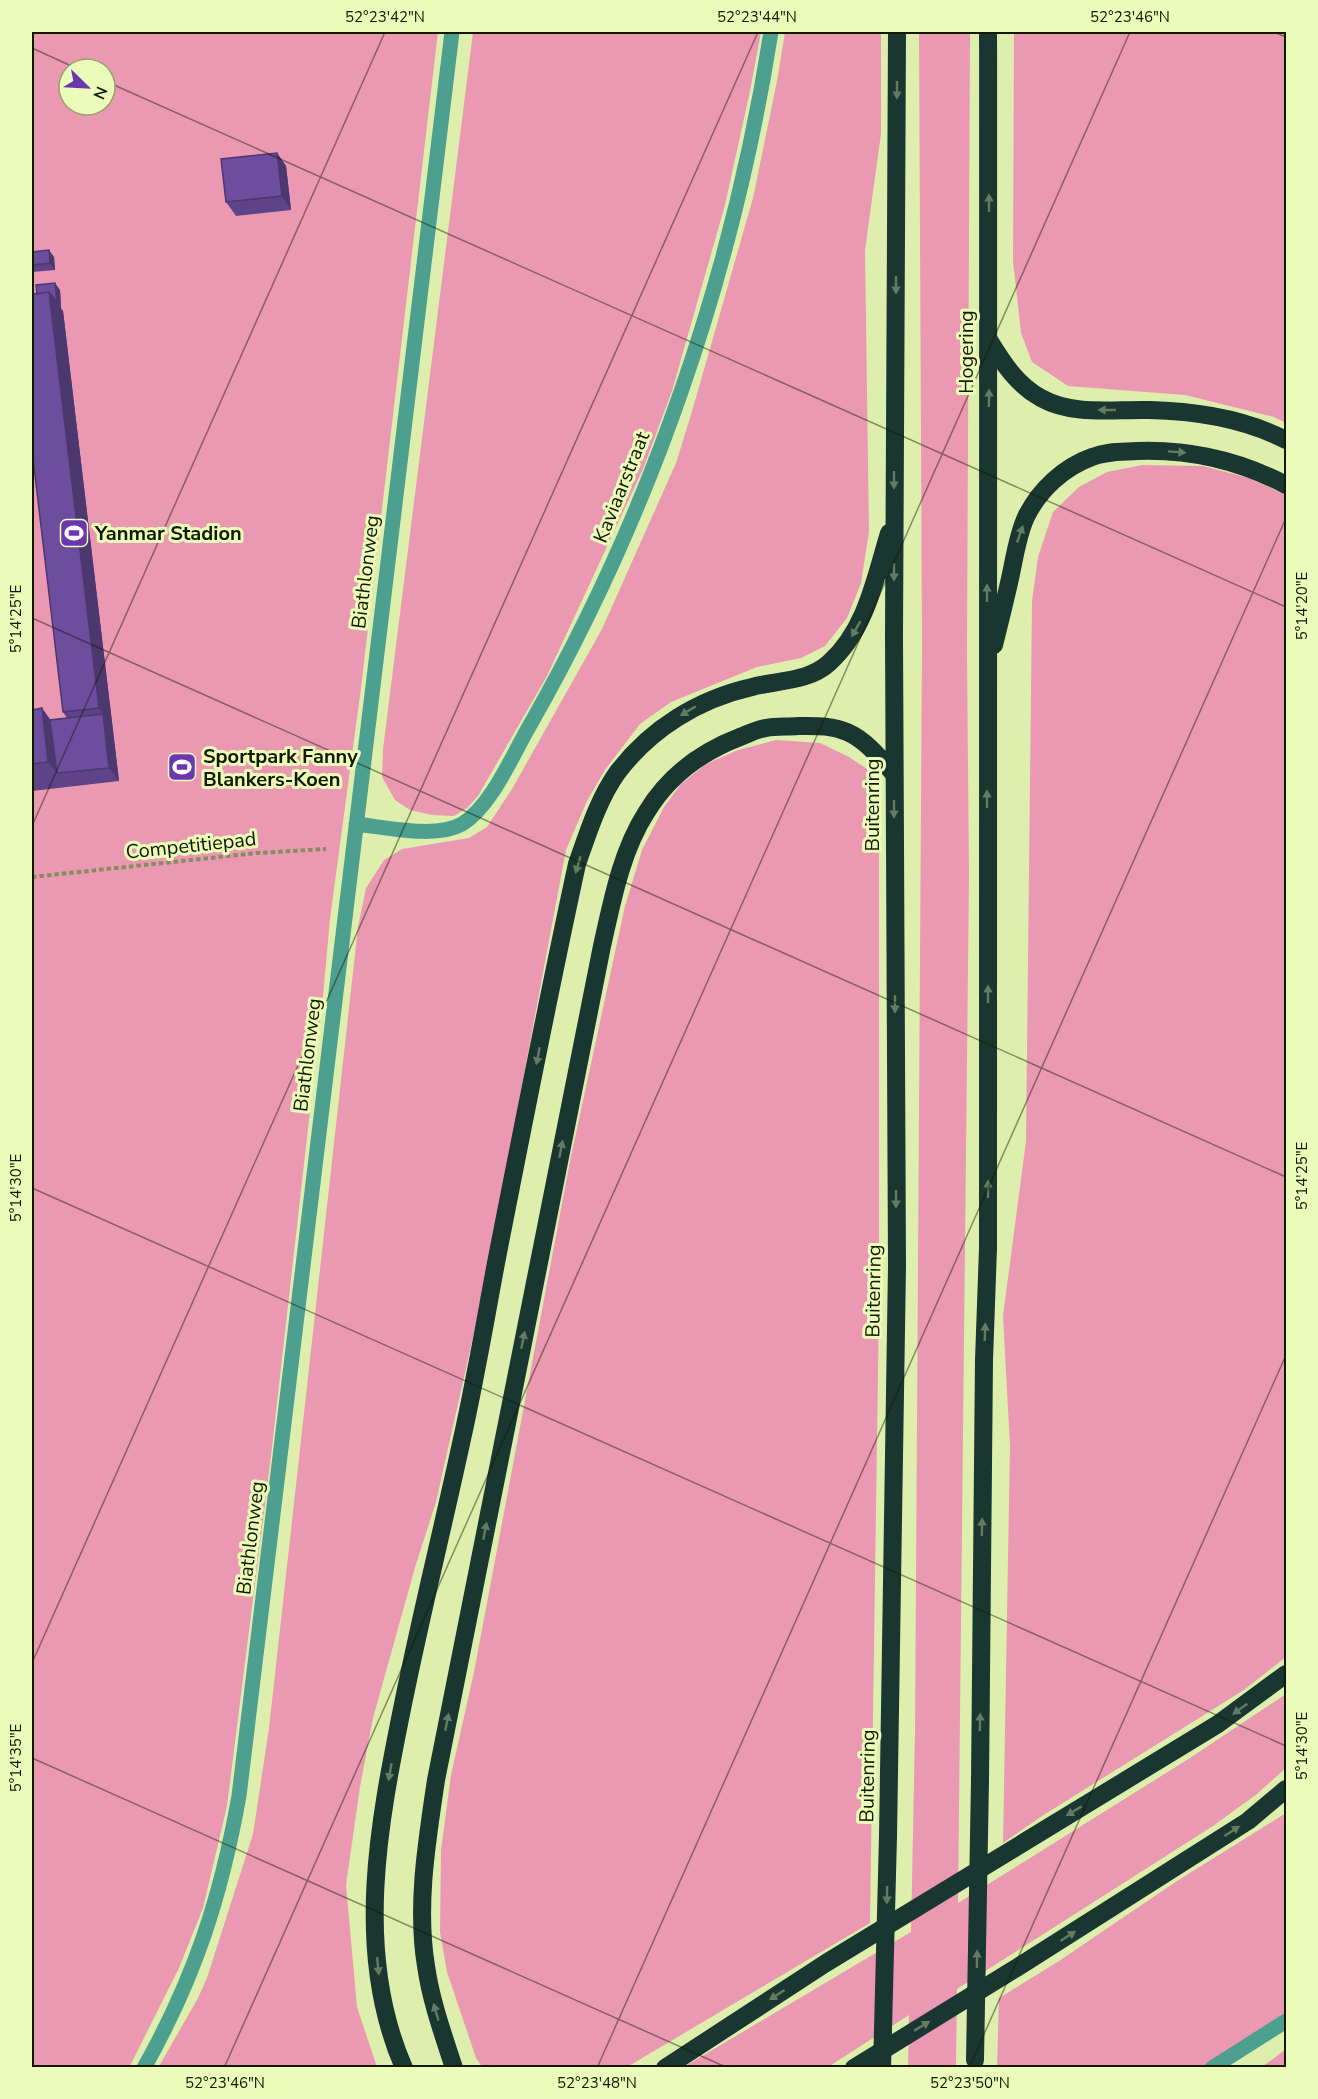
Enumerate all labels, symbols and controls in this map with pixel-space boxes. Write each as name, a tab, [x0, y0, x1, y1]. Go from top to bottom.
text: 52°23'42"N	[345, 7, 425, 27]
text: 52°23'44"N	[717, 7, 797, 27]
text: 52°23'46"N	[1090, 7, 1170, 27]
north arrow	[57, 57, 117, 117]
one-way arrow	[892, 80, 902, 99]
text: N	[87, 83, 112, 103]
one-way arrow	[984, 194, 994, 213]
one-way arrow	[891, 275, 901, 294]
street label: Hogering	[953, 310, 980, 394]
one-way arrow	[984, 389, 994, 408]
one-way arrow	[1097, 405, 1116, 415]
street label: Kaviaarstraat	[587, 427, 656, 547]
one-way arrow	[1167, 448, 1186, 457]
one-way arrow	[889, 470, 899, 489]
street label: Biathlonweg	[345, 514, 386, 630]
sports icon: Yanmar Stadion	[58, 517, 90, 549]
place label: Yanmar Stadion	[94, 520, 242, 547]
one-way arrow	[1016, 525, 1026, 543]
one-way arrow	[889, 563, 899, 582]
text: 5°14'20"E	[1292, 572, 1312, 640]
one-way arrow	[982, 584, 992, 603]
text: 5°14'25"E	[6, 585, 26, 653]
one-way arrow	[851, 621, 861, 638]
one-way arrow	[680, 706, 696, 717]
place label: Sportpark Fanny Blankers-Koen	[203, 743, 358, 793]
sports icon: Sportpark Fanny Blankers-Koen	[166, 751, 198, 783]
street label: Buitenring	[859, 758, 886, 852]
one-way arrow	[982, 790, 992, 809]
one-way arrow	[889, 800, 899, 819]
street label: Competitiepad	[124, 825, 258, 866]
one-way arrow	[572, 856, 582, 874]
one-way arrow	[983, 985, 993, 1004]
one-way arrow	[890, 995, 900, 1014]
street label: Biathlonweg	[287, 997, 328, 1113]
one-way arrow	[533, 1046, 542, 1065]
one-way arrow	[557, 1139, 566, 1158]
text: 5°14'25"E	[1292, 1142, 1312, 1210]
text: 5°14'30"E	[6, 1154, 26, 1222]
one-way arrow	[983, 1180, 993, 1199]
one-way arrow	[891, 1190, 901, 1209]
street label: Buitenring	[859, 1244, 888, 1338]
one-way arrow	[981, 1322, 990, 1341]
one-way arrow	[519, 1330, 528, 1349]
street label: Biathlonweg	[230, 1480, 271, 1596]
one-way arrow	[978, 1517, 987, 1536]
one-way arrow	[481, 1521, 490, 1540]
one-way arrow	[1232, 1703, 1248, 1715]
one-way arrow	[975, 1712, 985, 1731]
text: 5°14'30"E	[1292, 1712, 1312, 1780]
one-way arrow	[443, 1713, 452, 1732]
text: 5°14'35"E	[6, 1724, 26, 1792]
street label: Buitenring	[853, 1729, 882, 1823]
one-way arrow	[385, 1763, 394, 1782]
one-way arrow	[1066, 1806, 1082, 1817]
one-way arrow	[1224, 1826, 1240, 1837]
one-way arrow	[882, 1885, 892, 1904]
one-way arrow	[1059, 1930, 1075, 1942]
one-way arrow	[972, 1950, 982, 1969]
one-way arrow	[373, 1956, 383, 1975]
one-way arrow	[769, 1989, 785, 2000]
one-way arrow	[431, 2003, 440, 2021]
one-way arrow	[914, 2021, 930, 2032]
text: 52°23'46"N	[185, 2073, 265, 2093]
text: 52°23'48"N	[557, 2073, 637, 2093]
text: 52°23'50"N	[930, 2073, 1010, 2093]

